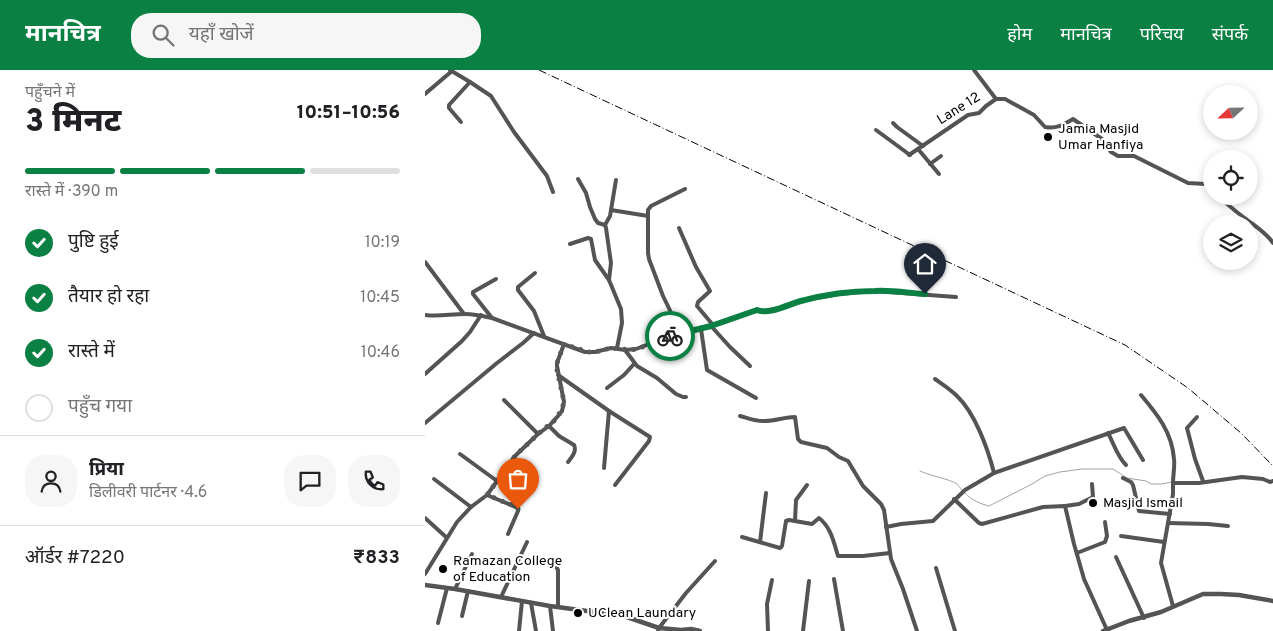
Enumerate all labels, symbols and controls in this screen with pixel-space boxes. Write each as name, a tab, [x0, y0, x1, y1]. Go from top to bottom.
search box	[131, 13, 481, 58]
text: मानचित्र	[25, 20, 101, 50]
icon: search	[149, 21, 177, 49]
text: यहाँ खोजें	[189, 23, 254, 47]
text: होम	[1007, 24, 1032, 47]
text: मानचित्र	[1060, 24, 1112, 47]
text: परिचय	[1140, 24, 1184, 47]
text: संपर्क	[1212, 24, 1248, 47]
text: पहुँचने में	[25, 83, 75, 103]
north arrow	[1203, 85, 1257, 140]
map controls	[1203, 85, 1258, 270]
street label: Lane 12	[934, 89, 984, 129]
text: 10:51–10:56	[297, 101, 400, 125]
text: 3 मिनट	[25, 103, 121, 143]
place label: Jamia Masjid Umar Hanfiya	[1058, 121, 1143, 154]
marker: Jamia Masjid Umar Hanfiya	[1042, 131, 1054, 143]
button: locate	[1203, 150, 1258, 205]
text: रास्ते में · 390 m	[25, 182, 118, 202]
button: layers	[1203, 215, 1258, 270]
icon: check	[25, 229, 53, 257]
text: पुष्टि हुई	[68, 230, 119, 254]
text: 10:19	[365, 233, 400, 253]
pin	[904, 243, 946, 294]
icon: home	[911, 250, 939, 278]
icon: check	[25, 284, 53, 312]
text: तैयार हो रहा	[68, 285, 149, 309]
text: 10:45	[360, 288, 400, 308]
courier	[645, 311, 695, 361]
icon: bike	[656, 322, 684, 350]
icon: check	[25, 339, 53, 367]
text: रास्ते में	[68, 340, 115, 364]
text: 10:46	[361, 343, 400, 363]
text: पहुँच गया	[68, 395, 132, 419]
button: person	[25, 455, 77, 507]
button: chat	[284, 455, 336, 507]
button: phone	[348, 455, 400, 507]
text: प्रिया	[89, 458, 124, 482]
pin	[497, 458, 539, 509]
icon: bag	[504, 465, 532, 493]
text: डिलीवरी पार्टनर · 4.6	[89, 483, 207, 503]
place label: Masjid Ismail	[1103, 495, 1183, 512]
marker: Masjid Ismail	[1087, 497, 1099, 509]
text: ऑर्डर #7220	[25, 546, 125, 570]
text: ₹833	[353, 546, 400, 570]
place label: Ramazan College of Education	[453, 553, 562, 586]
marker: Ramazan College of Education	[437, 563, 449, 575]
place label: UClean Laundary	[588, 605, 696, 622]
marker: UClean Laundary	[572, 607, 584, 619]

